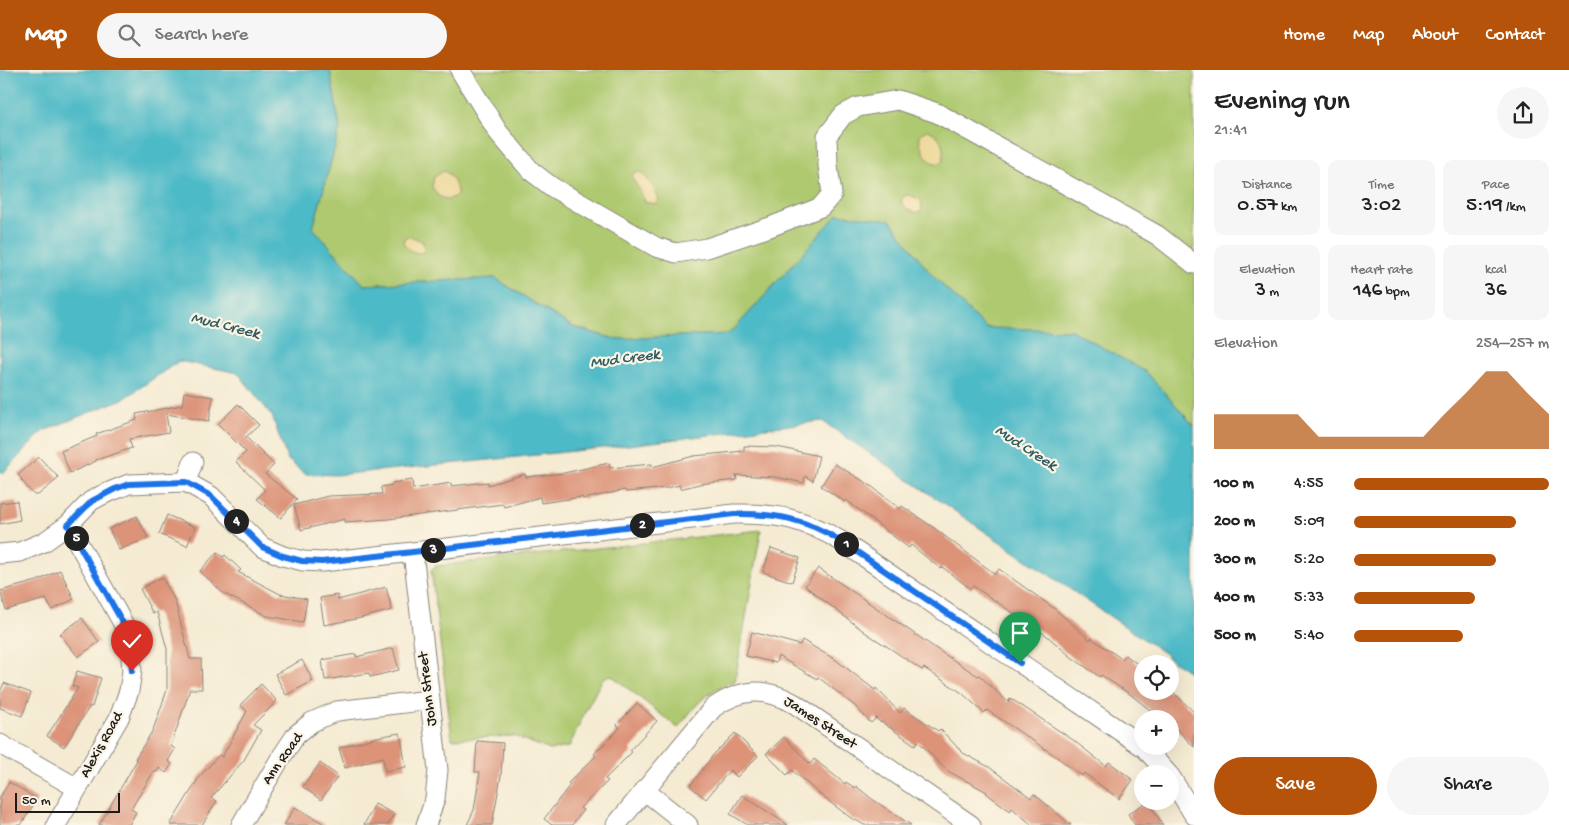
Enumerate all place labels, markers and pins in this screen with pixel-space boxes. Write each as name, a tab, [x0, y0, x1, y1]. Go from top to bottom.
pin: 4	[224, 508, 248, 534]
pin: 2	[630, 512, 654, 538]
pin: 5	[64, 526, 88, 550]
pin: 1	[834, 532, 858, 556]
pin: 3	[420, 538, 446, 562]
pin	[999, 612, 1041, 663]
pin	[111, 620, 153, 671]

